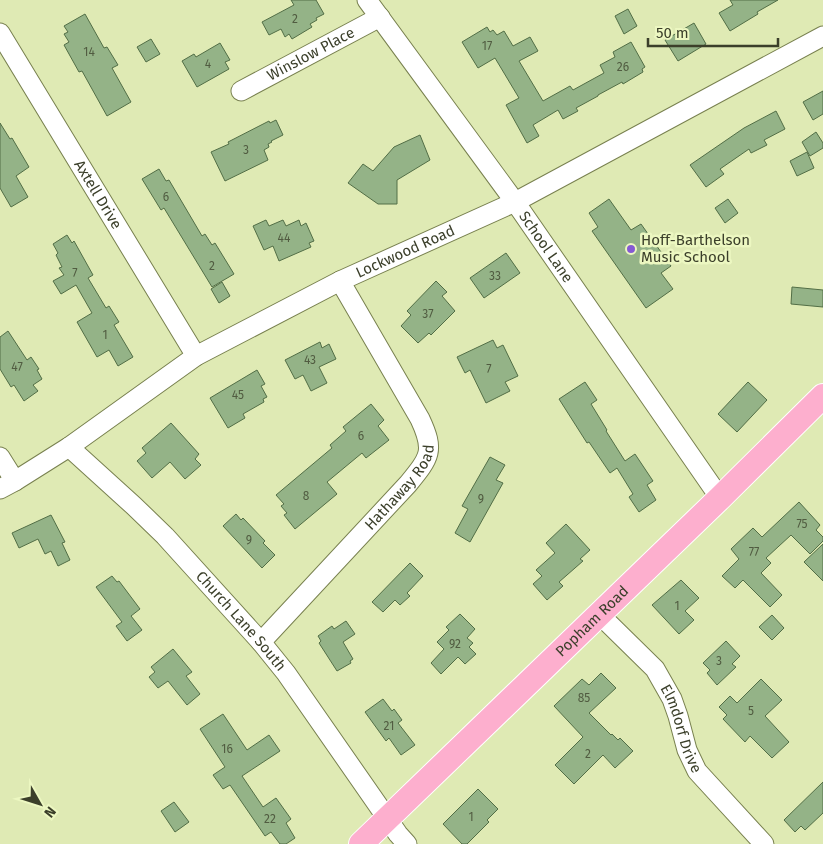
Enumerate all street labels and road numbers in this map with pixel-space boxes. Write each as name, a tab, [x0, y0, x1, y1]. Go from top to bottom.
street label: Winslow Place	[264, 23, 358, 84]
street label: Axtell Drive	[70, 157, 126, 232]
street label: School Lane	[515, 208, 577, 286]
street label: Lockwood Road	[353, 221, 458, 282]
street label: Hathaway Road	[361, 444, 438, 534]
street label: Church Lane South	[192, 567, 290, 675]
street label: Popham Road	[552, 582, 632, 660]
street label: Elmdorf Drive	[657, 681, 706, 776]

